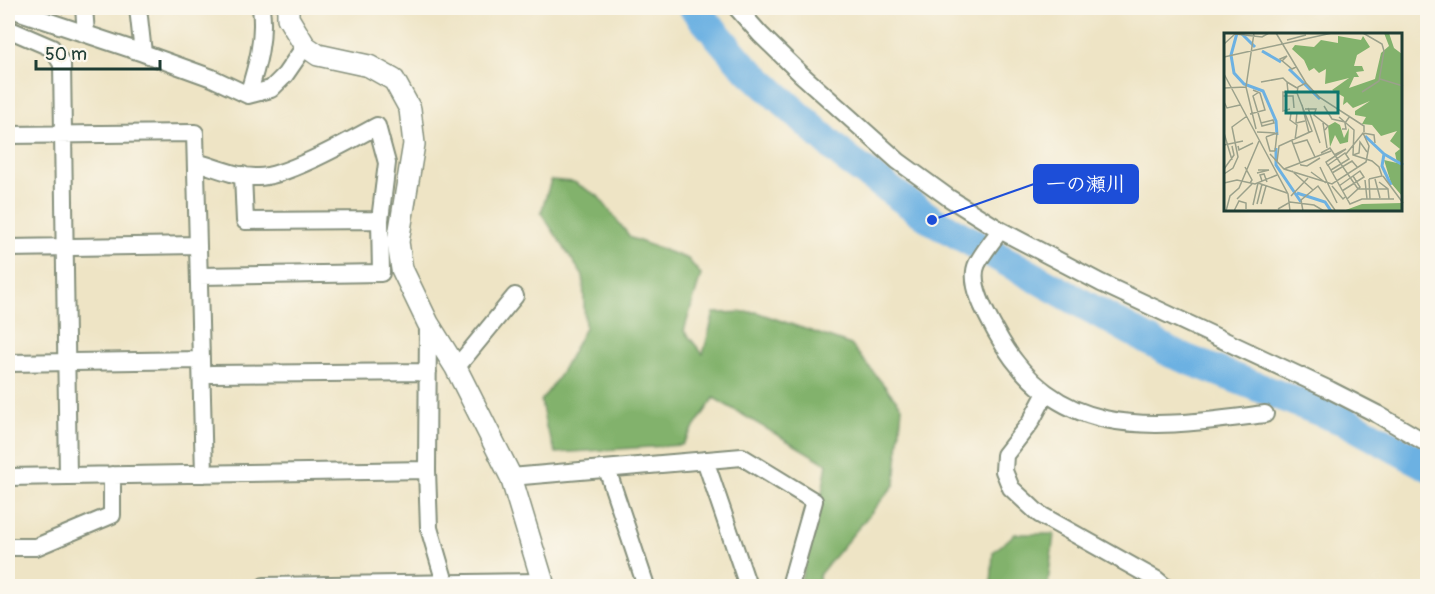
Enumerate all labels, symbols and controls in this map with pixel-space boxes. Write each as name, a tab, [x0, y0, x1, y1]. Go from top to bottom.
scale bar	[36, 33, 160, 71]
inset map	[1224, 33, 1402, 212]
text: 50 m	[45, 43, 87, 66]
callout: 一の瀬川	[1034, 165, 1138, 203]
text: 一の瀬川	[1046, 172, 1126, 197]

